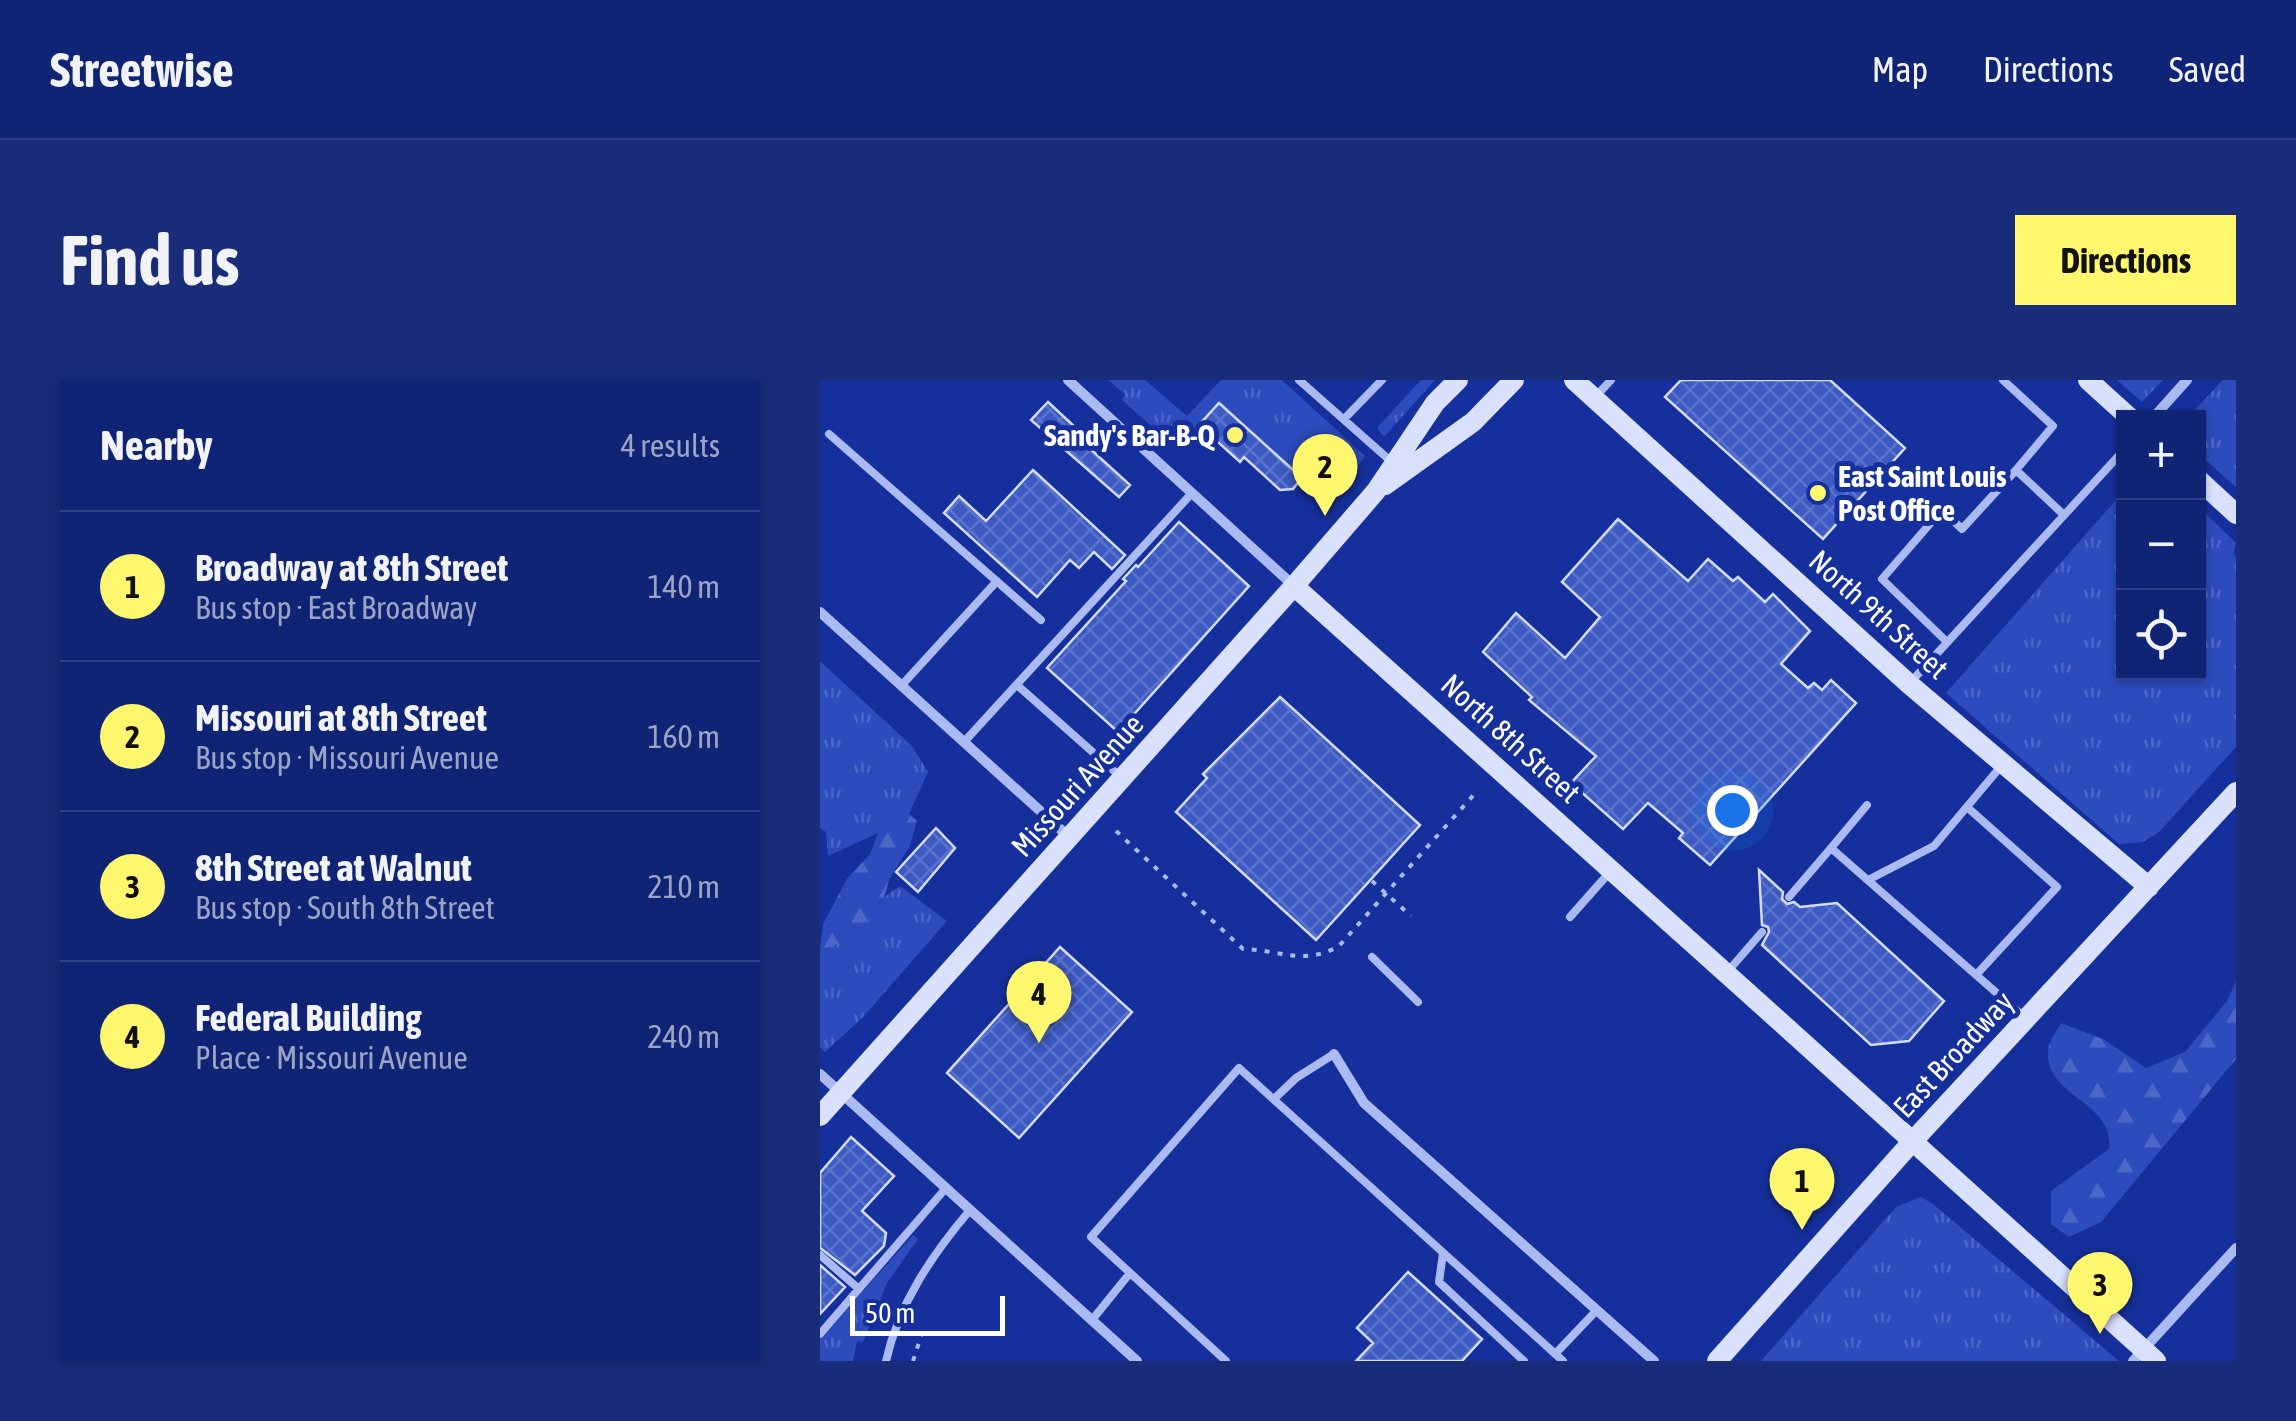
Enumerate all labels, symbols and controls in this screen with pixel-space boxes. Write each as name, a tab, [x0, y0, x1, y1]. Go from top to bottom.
text: Streetwise	[50, 42, 234, 97]
text: Map	[1872, 49, 1928, 89]
text: Directions	[1983, 49, 2114, 89]
text: Saved	[2169, 49, 2246, 89]
button: Directions	[2015, 215, 2236, 305]
text: Find us	[60, 220, 240, 300]
map controls	[2116, 410, 2206, 680]
button: +	[2116, 410, 2206, 500]
place label: Sandy's Bar-B-Q	[1044, 418, 1215, 452]
text: Nearby	[100, 421, 213, 469]
marker: Sandy's Bar-B-Q	[1224, 424, 1246, 446]
text: 4 results	[621, 427, 720, 464]
pin: 2	[1292, 434, 1358, 516]
place label: East Saint Louis Post Office	[1838, 459, 2007, 527]
marker: East Saint Louis Post Office	[1807, 482, 1829, 504]
button: −	[2116, 500, 2206, 590]
street label: North 9th Street	[1803, 543, 1955, 685]
text: Broadway at 8th Street	[195, 546, 508, 589]
text: 1	[125, 568, 140, 605]
text: 140 m	[647, 568, 720, 605]
text: Bus stop · East Broadway	[195, 589, 477, 626]
button: locate	[2116, 590, 2206, 680]
street label: North 8th Street	[1435, 667, 1587, 809]
text: Missouri at 8th Street	[195, 696, 487, 739]
street label: Missouri Avenue	[1004, 707, 1150, 863]
text: 2	[125, 718, 140, 755]
text: 160 m	[647, 718, 720, 755]
text: Bus stop · Missouri Avenue	[195, 739, 499, 776]
your location	[1707, 785, 1758, 836]
text: 8th Street at Walnut	[195, 846, 472, 889]
text: 3	[125, 868, 140, 905]
text: 210 m	[647, 868, 720, 905]
text: Bus stop · South 8th Street	[195, 889, 495, 926]
pin: 4	[1006, 960, 1072, 1043]
street label: East Broadway	[1886, 984, 2020, 1124]
text: Federal Building	[195, 996, 422, 1039]
text: 4	[125, 1018, 140, 1055]
text: 240 m	[647, 1018, 720, 1055]
text: Place · Missouri Avenue	[195, 1039, 468, 1076]
pin: 1	[1770, 1148, 1834, 1230]
pin: 3	[2068, 1252, 2132, 1334]
scale bar	[850, 1291, 1005, 1336]
text: 50 m	[865, 1297, 915, 1329]

